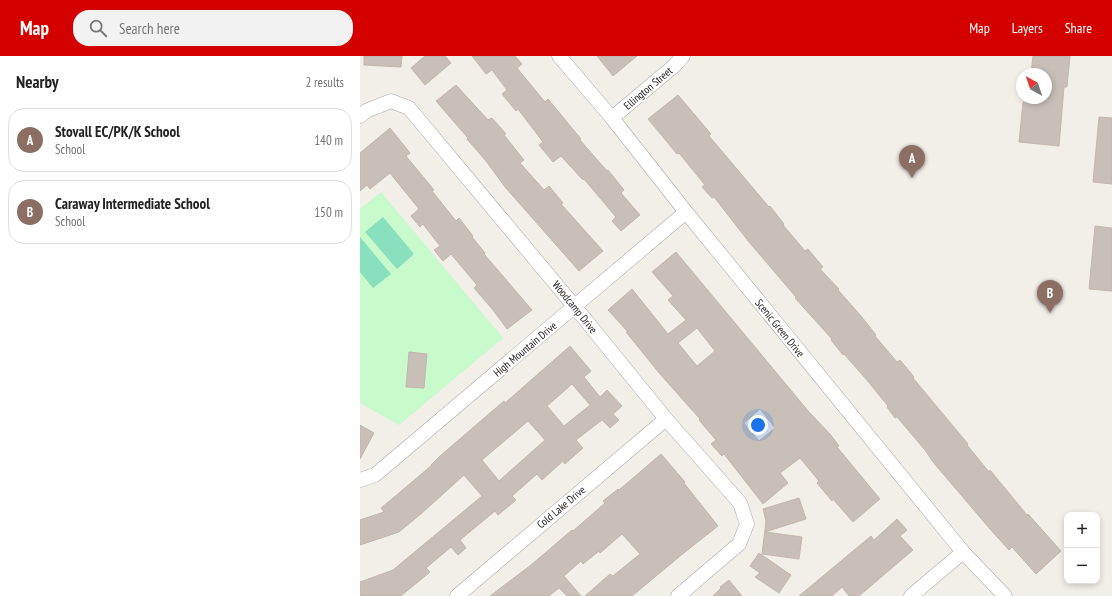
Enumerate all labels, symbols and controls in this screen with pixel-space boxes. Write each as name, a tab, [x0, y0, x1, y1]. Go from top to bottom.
search box	[73, 10, 353, 46]
text: Map	[20, 16, 49, 40]
icon: search	[87, 17, 109, 39]
text: Search here	[119, 19, 180, 38]
text: Map	[969, 19, 990, 37]
text: Layers	[1012, 19, 1043, 37]
text: Share	[1065, 19, 1092, 37]
street label: Ellington Street	[621, 64, 675, 112]
north arrow	[1016, 68, 1052, 104]
text: Nearby	[16, 71, 59, 93]
text: 2 results	[305, 74, 344, 91]
text: Stovall EC/PK/K School	[55, 122, 180, 141]
text: A	[27, 132, 33, 149]
text: 140 m	[314, 132, 343, 149]
text: School	[55, 141, 85, 158]
pin: A	[899, 145, 925, 178]
text: Caraway Intermediate School	[55, 194, 210, 213]
text: B	[27, 204, 33, 221]
text: 150 m	[314, 204, 343, 221]
text: School	[55, 213, 85, 230]
street label: Woodcamp Drive	[549, 278, 601, 337]
pin: B	[1037, 280, 1063, 313]
street label: Scenic Green Drive	[752, 296, 808, 360]
street label: High Mountain Drive	[490, 318, 560, 380]
your location	[748, 415, 768, 435]
street label: Cold Lake Drive	[534, 482, 588, 531]
map controls	[1064, 512, 1100, 584]
button: +	[1064, 512, 1100, 548]
button: −	[1064, 548, 1100, 584]

